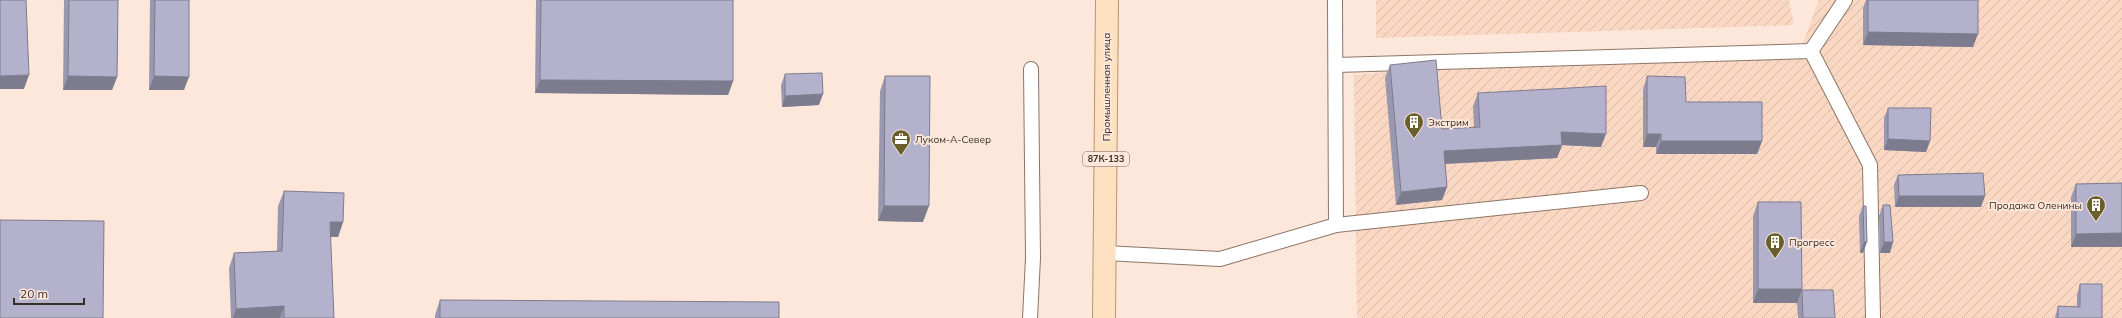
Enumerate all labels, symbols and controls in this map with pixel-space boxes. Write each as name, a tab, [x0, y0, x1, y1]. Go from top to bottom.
street label: Промышленная улица	[1100, 33, 1113, 141]
building icon: Экстрим	[1403, 111, 1425, 139]
place label: Экстрим	[1428, 116, 1469, 129]
office icon: Луком-А-Север	[890, 128, 912, 156]
place label: Луком-А-Север	[915, 133, 991, 146]
road number: 87К-133	[1083, 152, 1129, 166]
building icon: Продажа Оленины	[2085, 194, 2107, 222]
place label: Продажа Оленины	[1989, 199, 2082, 212]
building icon: Прогресс	[1764, 231, 1786, 259]
place label: Прогресс	[1789, 236, 1835, 249]
scale bar	[14, 280, 84, 306]
text: 20 m	[20, 286, 48, 301]

